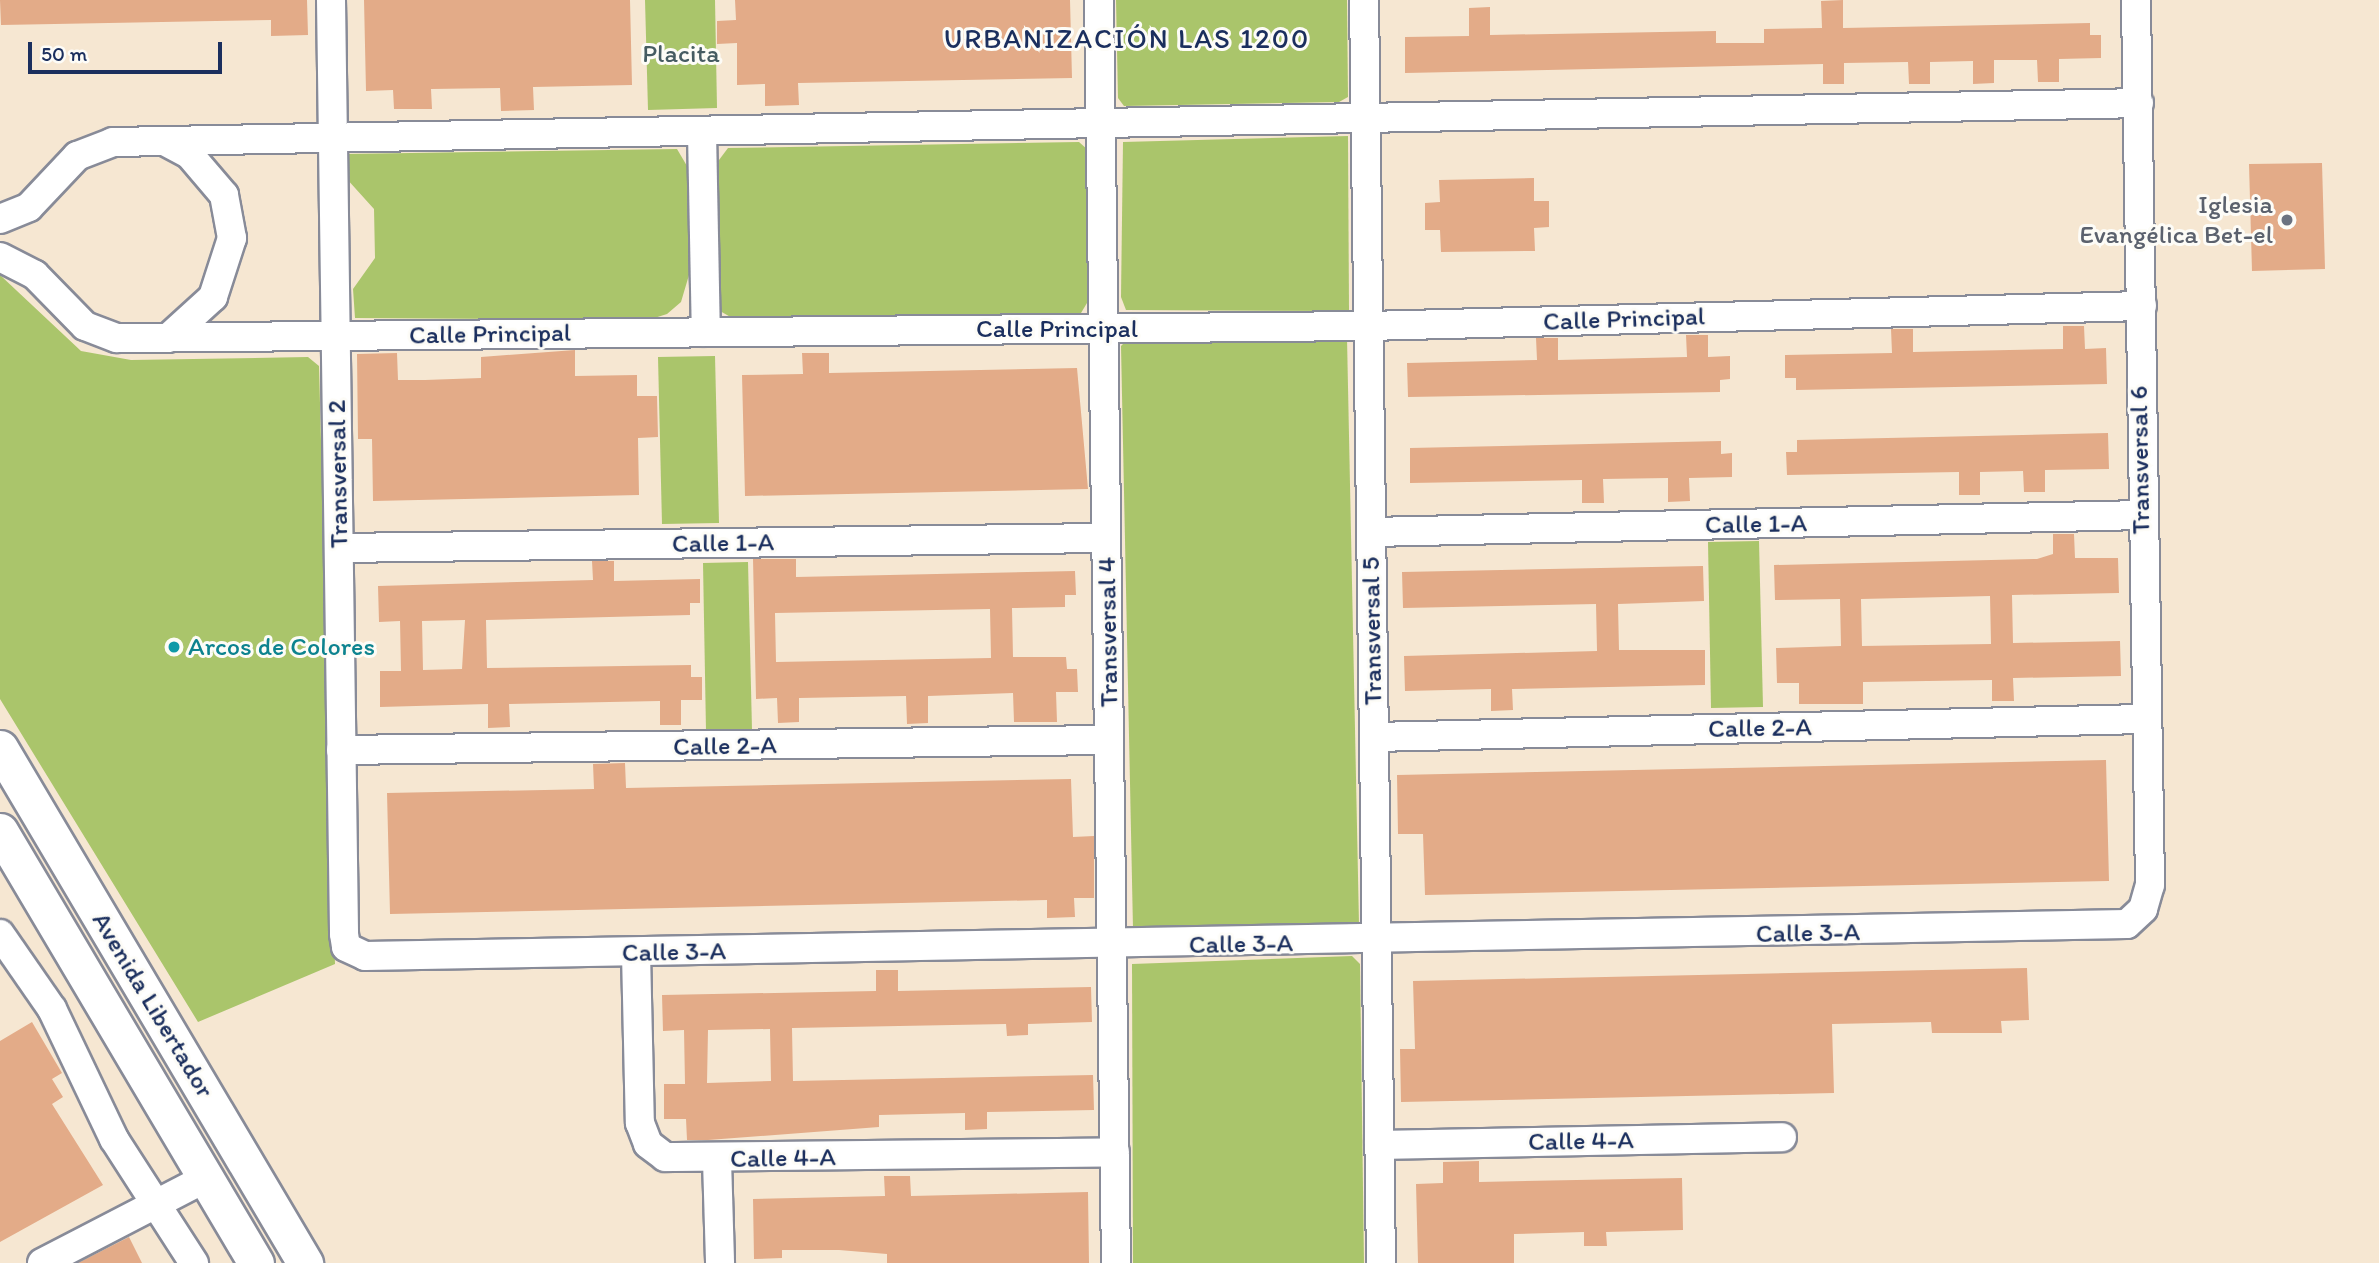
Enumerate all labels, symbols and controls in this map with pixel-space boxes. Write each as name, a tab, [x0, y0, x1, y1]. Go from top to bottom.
district label: URBANIZACIÓN LAS 1200	[948, 21, 1306, 55]
scale bar	[32, 28, 226, 72]
park label: Placita	[642, 38, 720, 70]
text: 50 m	[41, 41, 87, 66]
place label: Iglesia Evangélica Bet-el	[2080, 189, 2273, 250]
marker: Iglesia Evangélica Bet-el	[2279, 212, 2295, 228]
street label: Calle Principal	[1542, 301, 1706, 337]
street label: Calle Principal	[976, 313, 1138, 345]
street label: Calle Principal	[409, 317, 571, 351]
street label: Transversal 6	[2123, 385, 2157, 535]
street label: Transversal 2	[321, 400, 355, 548]
street label: Calle 1-A	[1705, 508, 1807, 540]
street label: Calle 1-A	[672, 527, 774, 559]
street label: Transversal 4	[1091, 557, 1125, 707]
street label: Transversal 5	[1355, 557, 1389, 705]
place label: Arcos de Colores	[188, 631, 375, 663]
marker: Arcos de Colores	[166, 639, 182, 655]
street label: Calle 2-A	[1708, 711, 1812, 745]
street label: Calle 2-A	[673, 729, 777, 763]
street label: Avenida Libertador	[85, 907, 221, 1103]
street label: Calle 3-A	[1756, 916, 1860, 950]
street label: Calle 3-A	[1189, 927, 1293, 961]
street label: Calle 3-A	[622, 935, 726, 969]
street label: Calle 4-A	[1528, 1124, 1634, 1158]
street label: Calle 4-A	[730, 1141, 836, 1175]

